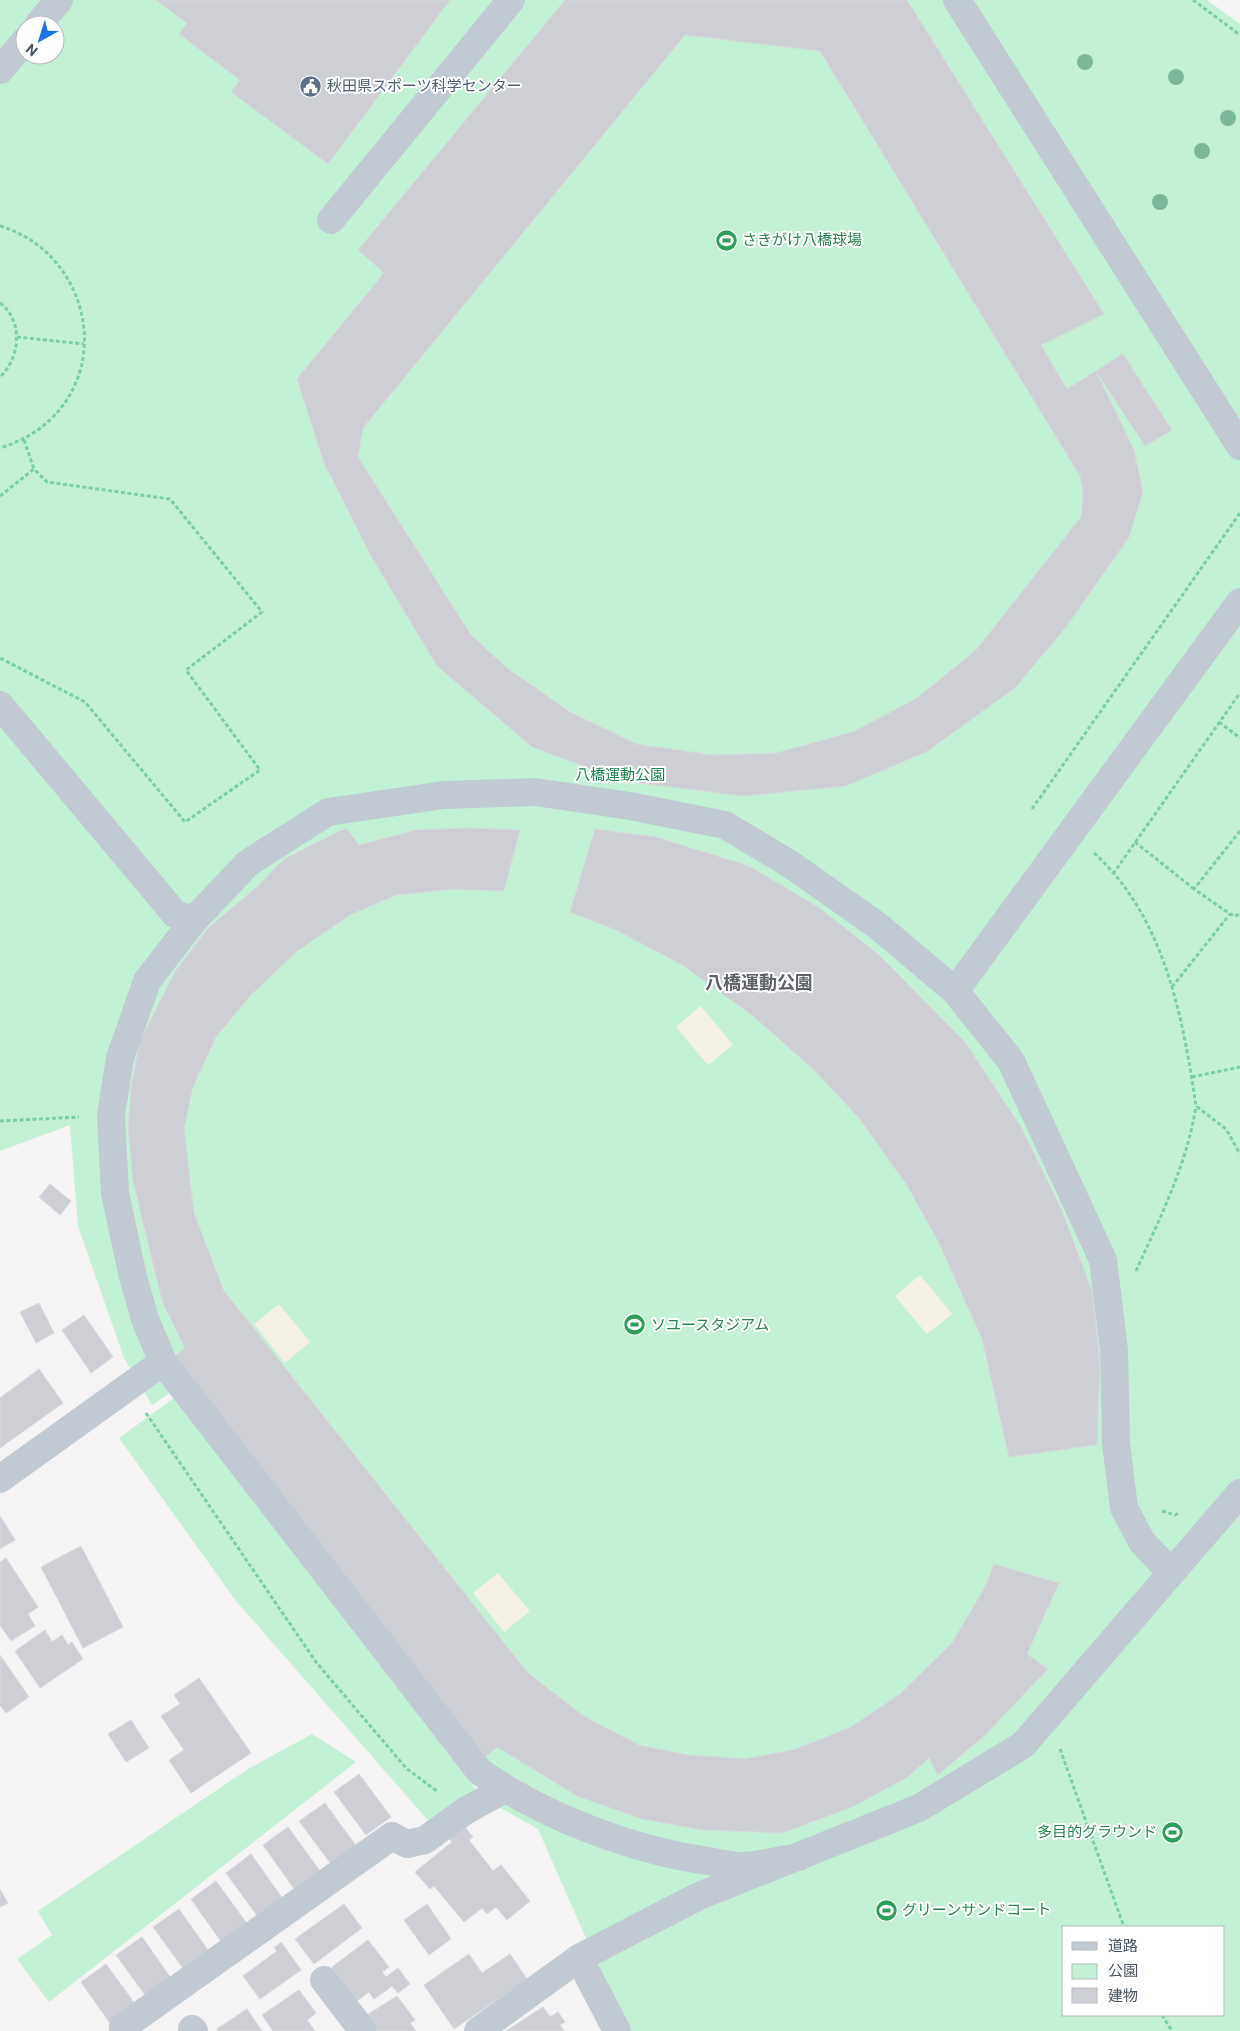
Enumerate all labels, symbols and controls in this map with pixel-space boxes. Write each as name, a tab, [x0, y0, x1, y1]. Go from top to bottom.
north arrow	[15, 15, 65, 65]
text: N	[23, 41, 41, 59]
public building icon: 秋田県スポーツ科学センター	[299, 74, 323, 98]
place label: 秋田県スポーツ科学センター	[327, 77, 522, 95]
sports icon: さきがけ八橋球場	[714, 228, 738, 252]
place label: さきがけ八橋球場	[742, 231, 862, 249]
park label: 八橋運動公園	[575, 766, 665, 784]
district label: 八橋運動公園	[705, 972, 813, 993]
sports icon: ソユースタジアム	[623, 1313, 647, 1337]
place label: ソユースタジアム	[651, 1316, 769, 1334]
sports icon: 多目的グラウンド	[1161, 1820, 1185, 1844]
place label: 多目的グラウンド	[1037, 1823, 1157, 1841]
sports icon: グリーンサンドコート	[874, 1898, 898, 1922]
place label: グリーンサンドコート	[902, 1901, 1051, 1919]
legend	[1062, 1926, 1225, 2016]
text: 道路	[1108, 1937, 1138, 1955]
text: 公園	[1108, 1962, 1138, 1980]
text: 建物	[1108, 1987, 1138, 2005]

